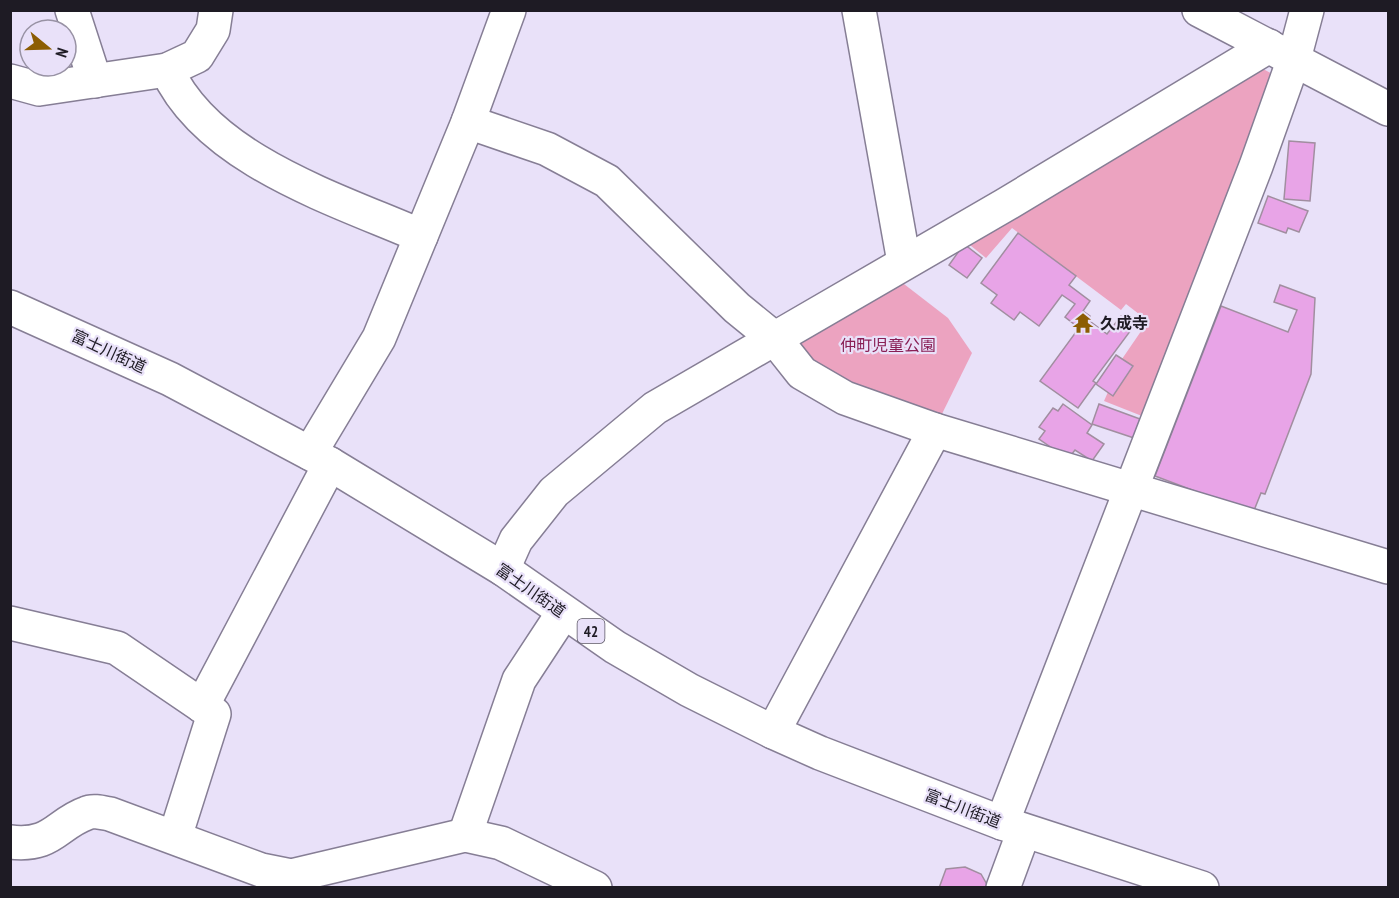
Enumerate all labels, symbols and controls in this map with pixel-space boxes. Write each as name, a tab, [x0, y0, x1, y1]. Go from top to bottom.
north arrow	[18, 18, 78, 78]
text: N	[51, 46, 73, 60]
temple icon: 久成寺	[1071, 311, 1095, 335]
place label: 久成寺	[1100, 313, 1148, 333]
street label: 富士川街道	[69, 325, 149, 377]
park label: 仲町児童公園	[840, 335, 936, 355]
street label: 富士川街道	[492, 559, 570, 621]
road number: 42	[578, 619, 604, 643]
street label: 富士川街道	[922, 784, 1004, 832]

